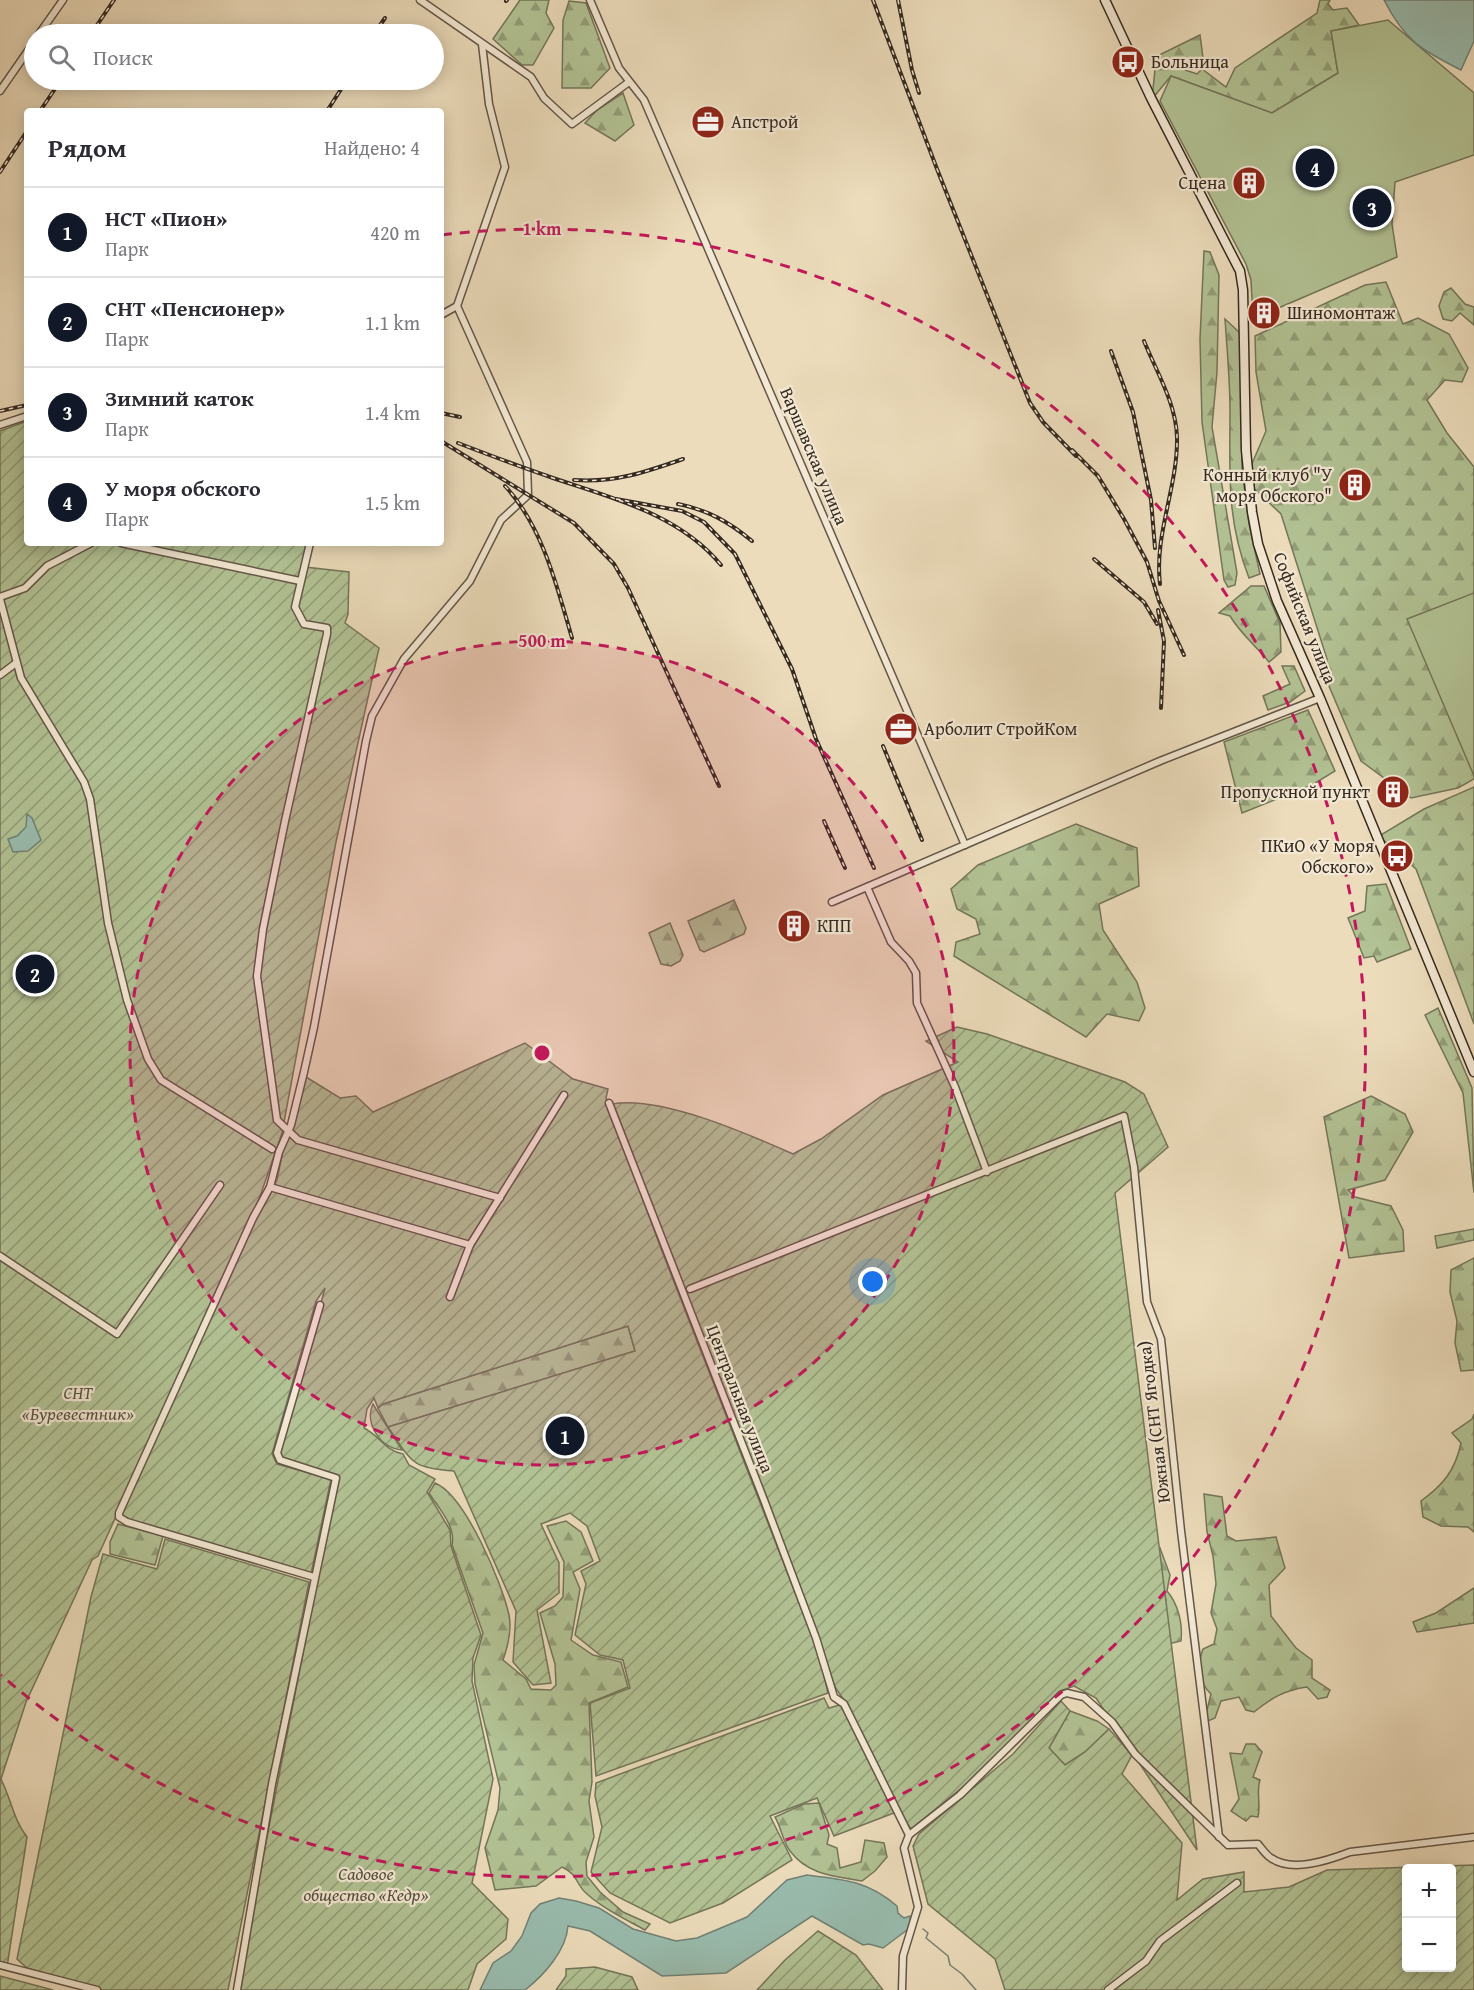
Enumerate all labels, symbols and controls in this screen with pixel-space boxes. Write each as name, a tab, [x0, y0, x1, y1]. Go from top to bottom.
search box	[24, 24, 444, 90]
icon: search	[45, 41, 78, 74]
text: Поиск	[93, 41, 153, 73]
bus stop icon: Больница	[1110, 44, 1146, 80]
place label: Больница	[1151, 48, 1229, 75]
office icon: Апстрой	[690, 104, 726, 140]
place label: Апстрой	[731, 108, 799, 135]
text: Рядом	[48, 128, 126, 167]
text: Найдено: 4	[324, 133, 420, 162]
pin: 4	[1296, 146, 1334, 190]
building icon: Сцена	[1231, 165, 1267, 201]
place label: Сцена	[1179, 169, 1226, 196]
pin: 3	[1352, 186, 1392, 230]
text: НСТ «Пион»	[105, 202, 227, 234]
text: 1 km	[523, 215, 562, 242]
text: 1	[62, 218, 73, 247]
text: 420 m	[370, 218, 420, 247]
text: Парк	[105, 234, 149, 263]
text: СНТ «Пенсионер»	[105, 292, 285, 324]
building icon: Шиномонтаж	[1246, 295, 1282, 331]
place label: Шиномонтаж	[1287, 299, 1396, 326]
text: 2	[62, 308, 73, 337]
text: 1.1 km	[365, 308, 420, 337]
text: Парк	[105, 324, 149, 353]
text: Зимний каток	[105, 382, 254, 414]
street label: Варшавская улица	[773, 383, 856, 529]
text: 3	[62, 398, 73, 427]
text: 1.4 km	[365, 398, 420, 427]
text: Парк	[105, 414, 149, 443]
place label: Конный клуб "У моря Обского"	[1203, 461, 1332, 509]
building icon: Конный клуб "У моря Обского"	[1337, 467, 1373, 503]
text: У моря обского	[105, 472, 261, 504]
text: 4	[62, 488, 73, 517]
text: 1.5 km	[365, 488, 420, 517]
text: Парк	[105, 504, 149, 533]
street label: Софийская улица	[1267, 548, 1344, 688]
text: 500 m	[518, 627, 566, 654]
office icon: Арболит СтройКом	[883, 711, 919, 747]
place label: Арболит СтройКом	[924, 715, 1078, 742]
building icon: Пропускной пункт	[1375, 774, 1411, 810]
place label: Пропускной пункт	[1221, 778, 1370, 805]
place label: ПКиО «У моря Обского»	[1261, 832, 1374, 880]
bus stop icon: ПКиО «У моря Обского»	[1379, 838, 1415, 874]
building icon: КПП	[776, 908, 812, 944]
place label: КПП	[817, 912, 852, 939]
pin: 2	[15, 952, 54, 996]
centre of rings	[532, 1043, 552, 1063]
your location	[858, 1267, 887, 1296]
street label: Центральная улица	[700, 1321, 781, 1477]
street label: Южная (СНТ Ягодка)	[1130, 1339, 1177, 1505]
park label: СНТ «Буревестник»	[22, 1379, 134, 1427]
pin: 1	[546, 1414, 584, 1458]
park label: Садовое общество «Кедр»	[304, 1860, 429, 1908]
map controls	[1402, 1864, 1456, 1972]
button: +	[1402, 1864, 1456, 1918]
button: −	[1402, 1918, 1456, 1972]

